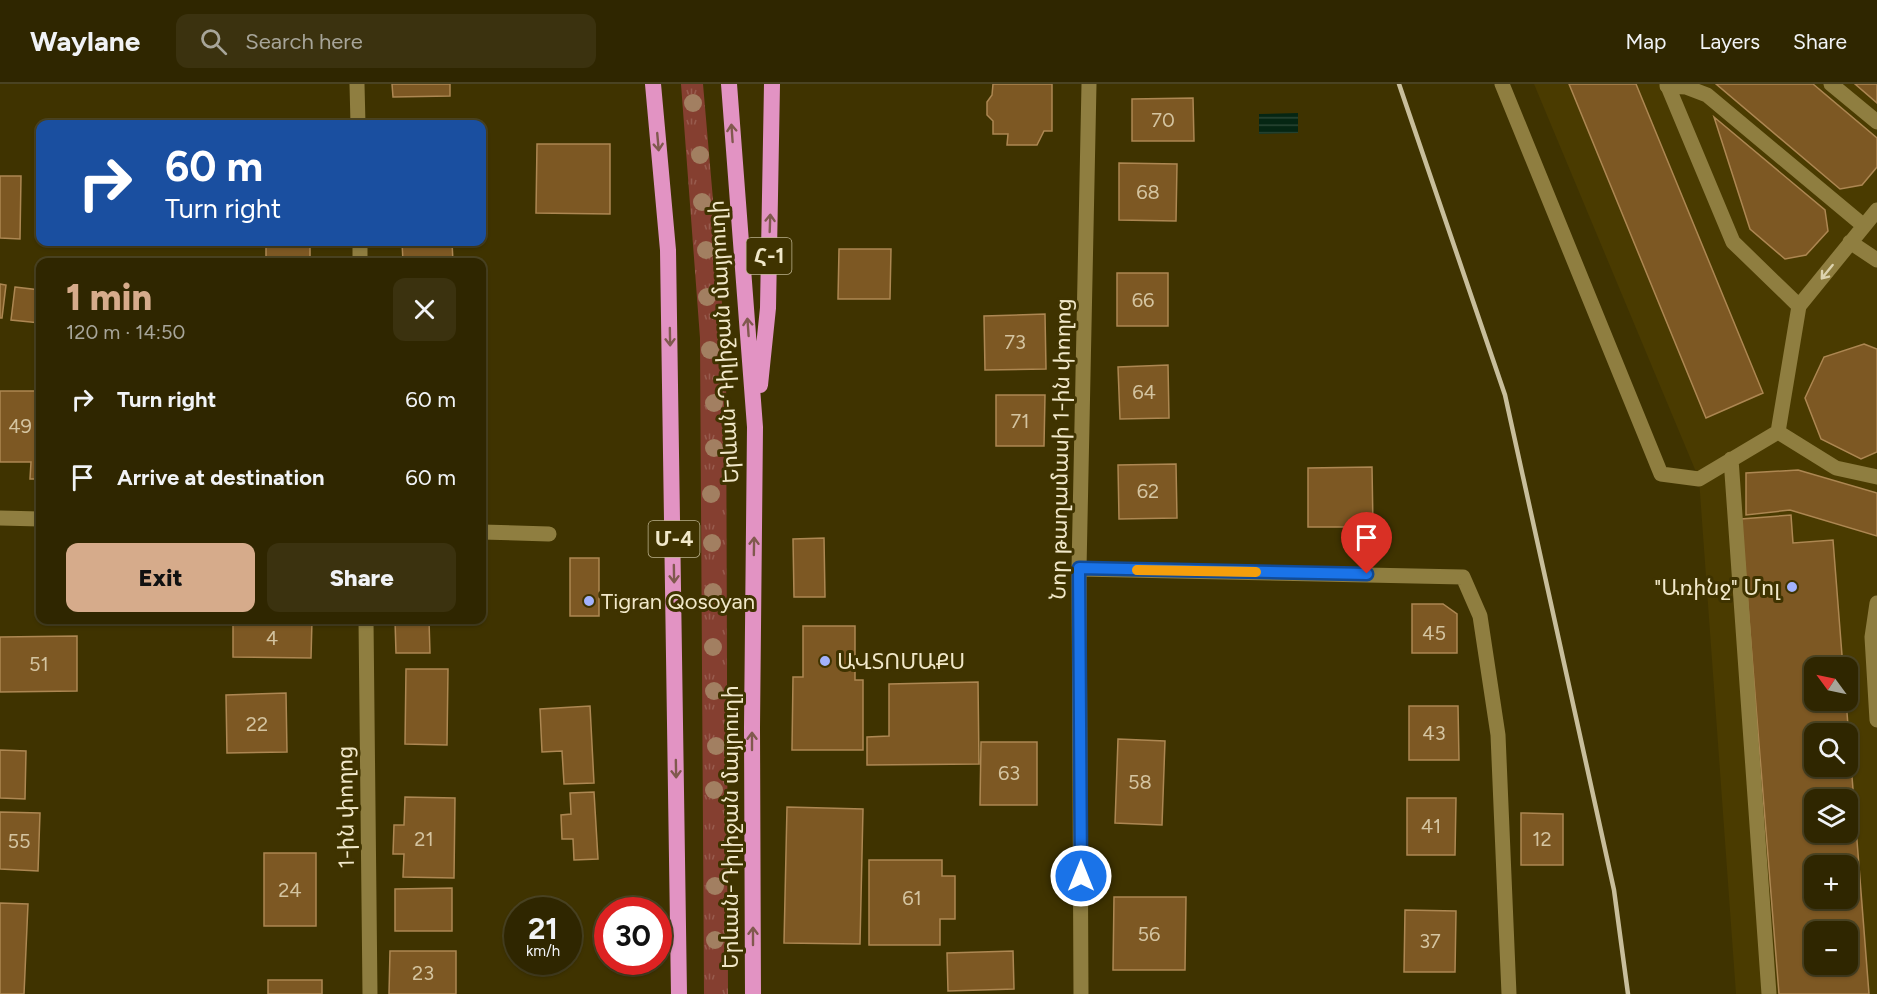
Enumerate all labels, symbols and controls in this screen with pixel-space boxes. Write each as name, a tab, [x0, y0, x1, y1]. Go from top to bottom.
search box	[176, 14, 596, 68]
text: Waylane	[30, 24, 140, 58]
icon: search	[197, 25, 230, 58]
text: Search here	[245, 28, 363, 55]
text: Map	[1626, 29, 1666, 54]
text: Layers	[1699, 29, 1760, 54]
text: Share	[1793, 29, 1847, 54]
house number: 70	[1151, 108, 1175, 132]
one-way arrow	[727, 123, 738, 143]
one-way arrow	[653, 132, 664, 152]
text: 60 m	[165, 141, 263, 192]
icon: right	[66, 144, 144, 222]
house number: 68	[1136, 180, 1160, 204]
text: Turn right	[165, 192, 281, 225]
street label: Երևան-Դիլիջան մայրուղի	[703, 200, 744, 484]
one-way arrow	[764, 213, 776, 233]
road number: Հ-1	[746, 238, 792, 274]
one-way arrow	[1820, 263, 1833, 279]
text: 1 min	[66, 276, 152, 319]
button: close	[393, 278, 456, 341]
house number: 66	[1132, 288, 1154, 312]
street label: Նոր թաղամասի 1-ին փողոց	[1044, 298, 1077, 600]
one-way arrow	[742, 318, 753, 338]
text: 120 m · 14:50	[66, 320, 185, 344]
one-way arrow	[664, 326, 676, 346]
house number: 73	[1004, 330, 1026, 354]
house number: 64	[1132, 380, 1156, 404]
icon: right	[66, 383, 99, 416]
text: Turn right	[117, 386, 216, 413]
text: 60 m	[405, 386, 456, 413]
house number: 71	[1011, 409, 1030, 433]
house number: 49	[8, 414, 32, 438]
icon: arrive	[66, 461, 99, 494]
text: Arrive at destination	[117, 464, 325, 491]
text: 60 m	[405, 464, 456, 491]
house number: 62	[1137, 479, 1159, 503]
pin	[1341, 512, 1392, 574]
road number: Մ-4	[648, 521, 700, 557]
icon: arrive	[1350, 521, 1383, 554]
one-way arrow	[748, 536, 760, 556]
button: Exit	[66, 543, 255, 612]
button: Share	[267, 543, 456, 612]
one-way arrow	[668, 563, 680, 583]
place label: "Առինջ" Մոլ	[1654, 574, 1781, 601]
marker: "Առինջ" Մոլ	[1785, 580, 1799, 594]
place label: Tigran Qosoyan	[601, 588, 755, 615]
marker: Tigran Qosoyan	[582, 594, 596, 608]
house number: 45	[1422, 621, 1446, 645]
house number: 4	[266, 626, 278, 650]
place label: ԱՎՏՈՄԱՔՍ	[837, 648, 965, 675]
house number: 51	[29, 652, 49, 676]
marker: ԱՎՏՈՄԱՔՍ	[818, 654, 832, 668]
north arrow	[1804, 657, 1858, 711]
map controls	[1804, 657, 1858, 975]
street label: Երևան-Դիլիջան մայրուղի	[717, 685, 744, 969]
house number: 22	[246, 712, 268, 736]
house number: 43	[1422, 721, 1446, 745]
button: search	[1804, 723, 1858, 777]
one-way arrow	[746, 731, 758, 751]
street label: 1-ին փողոց	[331, 745, 360, 868]
one-way arrow	[671, 758, 682, 778]
house number: 63	[998, 761, 1020, 785]
house number: 58	[1128, 770, 1152, 794]
button: layers	[1804, 789, 1858, 843]
house number: 41	[1421, 814, 1441, 838]
house number: 21	[414, 827, 434, 851]
house number: 12	[1532, 827, 1552, 851]
house number: 55	[8, 829, 31, 853]
position arrow	[1049, 844, 1113, 908]
button: +	[1804, 855, 1858, 909]
house number: 24	[278, 878, 302, 902]
house number: 61	[902, 886, 922, 910]
speed limit sign: 30	[594, 897, 672, 975]
text: 21	[528, 910, 558, 947]
button: −	[1804, 921, 1858, 975]
house number: 56	[1138, 922, 1160, 946]
one-way arrow	[747, 926, 759, 946]
house number: 37	[1419, 929, 1441, 953]
text: km/h	[526, 942, 560, 960]
house number: 23	[412, 961, 434, 985]

